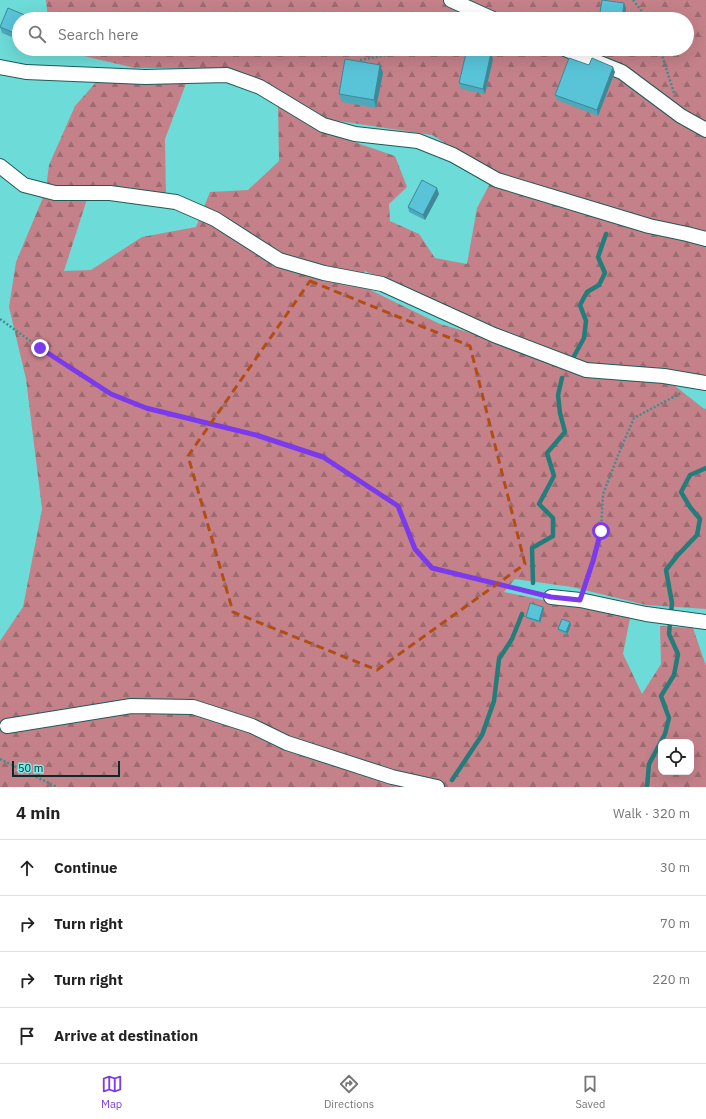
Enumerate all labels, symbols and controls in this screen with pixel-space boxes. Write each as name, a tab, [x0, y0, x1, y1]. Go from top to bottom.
search box	[12, 12, 694, 56]
icon: search	[26, 23, 48, 45]
text: Search here	[58, 25, 138, 44]
route end	[31, 339, 49, 357]
route start	[592, 522, 610, 540]
map controls	[658, 739, 694, 775]
button: locate	[658, 739, 694, 775]
scale bar	[12, 759, 120, 778]
text: 50 m	[18, 761, 43, 775]
text: 4 min	[16, 802, 60, 824]
text: Walk · 320 m	[613, 805, 690, 822]
icon: ahead	[16, 857, 38, 879]
text: Continue	[54, 858, 118, 877]
text: 30 m	[660, 859, 690, 876]
icon: right	[16, 913, 38, 935]
text: Turn right	[54, 914, 123, 933]
text: 70 m	[660, 915, 690, 932]
icon: right	[16, 969, 38, 991]
text: Turn right	[54, 970, 123, 989]
text: 220 m	[652, 971, 690, 988]
icon: arrive	[16, 1025, 38, 1047]
text: Arrive at destination	[54, 1026, 198, 1045]
tab: Map	[101, 1073, 123, 1111]
tab: Directions	[324, 1073, 374, 1111]
tab: Saved	[575, 1073, 605, 1111]

